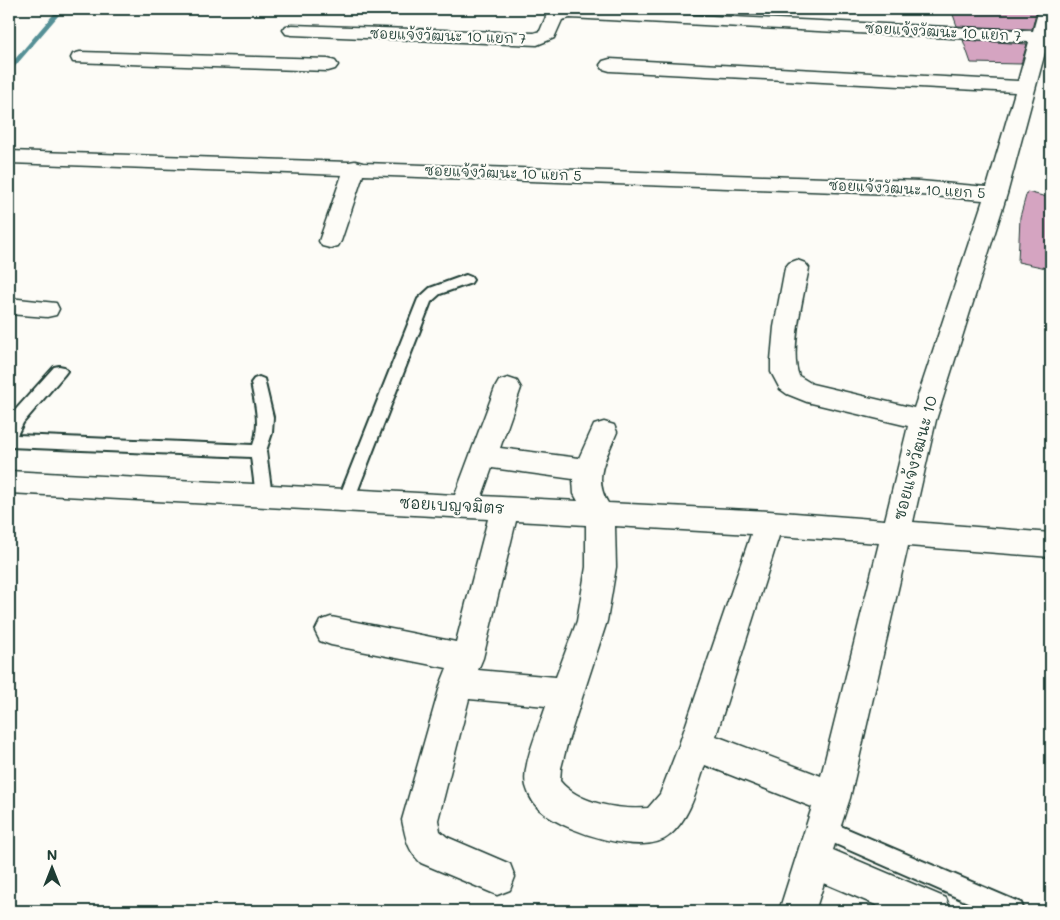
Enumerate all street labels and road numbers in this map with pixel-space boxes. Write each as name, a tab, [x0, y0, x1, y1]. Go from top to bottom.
street label: ซอยแจ้งวัฒนะ 10 แยก 7	[864, 18, 1022, 45]
street label: ซอยแจ้งวัฒนะ 10 แยก 7	[369, 23, 527, 48]
street label: ซอยแจ้งวัฒนะ 10 แยก 5	[424, 160, 582, 185]
street label: ซอยแจ้งวัฒนะ 10 แยก 5	[828, 175, 986, 202]
street label: ซอยแจ้งวัฒนะ 10	[887, 393, 941, 522]
street label: ซอยเบญจมิตร	[399, 491, 505, 518]

